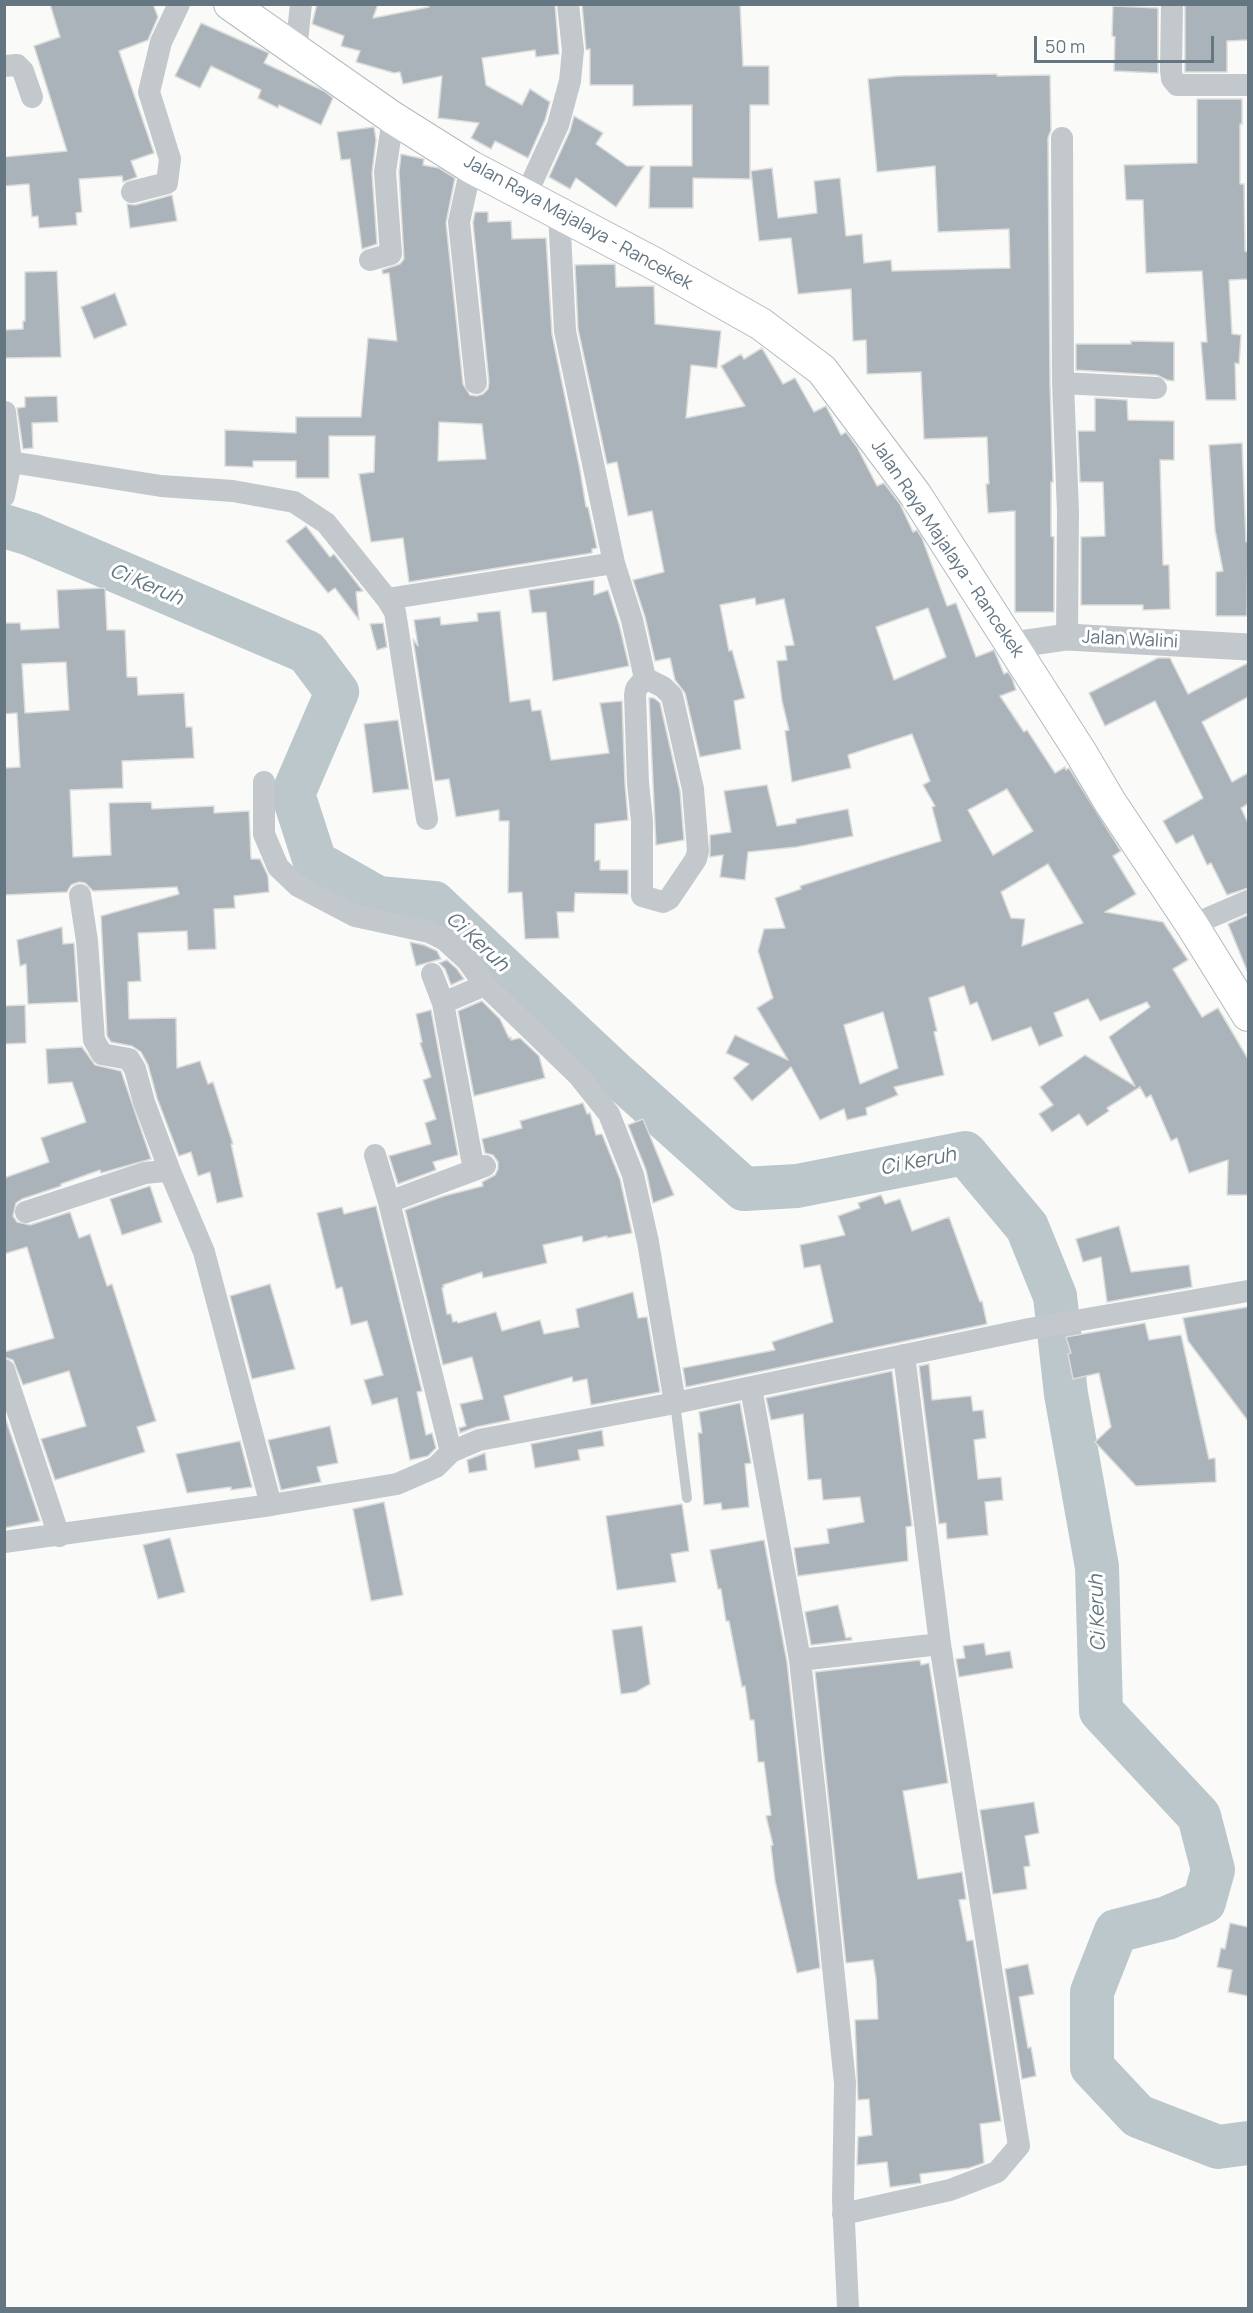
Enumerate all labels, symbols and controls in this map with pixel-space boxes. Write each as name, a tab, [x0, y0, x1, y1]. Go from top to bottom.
scale bar	[1037, 24, 1217, 62]
text: 50 m	[1045, 34, 1085, 58]
street label: Jalan Raya Majalaya - Rancekek	[460, 151, 696, 295]
street label: Jalan Raya Majalaya - Rancekek	[866, 436, 1028, 662]
water label: Ci Keruh	[106, 559, 186, 611]
street label: Jalan Walini	[1081, 627, 1179, 653]
water label: Ci Keruh	[441, 907, 513, 977]
water label: Ci Keruh	[878, 1143, 958, 1181]
water label: Ci Keruh	[1085, 1574, 1111, 1652]

